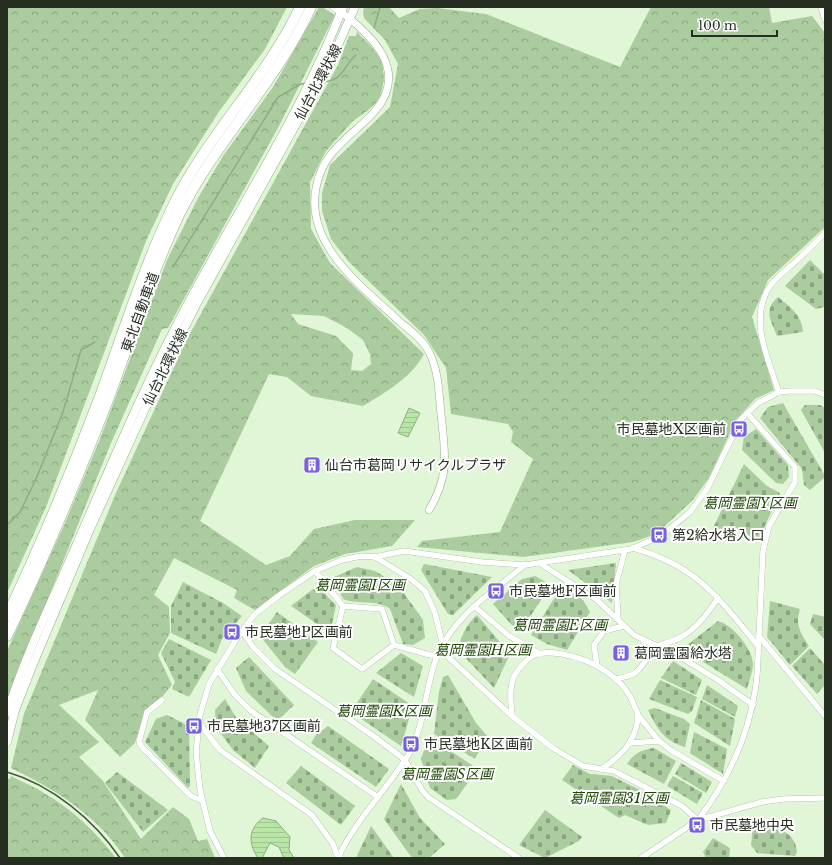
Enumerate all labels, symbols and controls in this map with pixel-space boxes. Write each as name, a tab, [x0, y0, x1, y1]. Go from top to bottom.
scale bar	[692, 12, 777, 38]
text: 100 m	[698, 18, 737, 33]
street label: 仙台北環状線	[290, 41, 346, 123]
street label: 東北自動車道	[117, 269, 163, 355]
street label: 仙台北環状線	[138, 325, 192, 409]
bus stop icon: 市民墓地X区画前	[729, 419, 749, 439]
place label: 市民墓地X区画前	[617, 420, 726, 438]
building icon: 仙台市葛岡リサイクルプラザ	[302, 455, 322, 475]
place label: 仙台市葛岡リサイクルプラザ	[325, 456, 506, 474]
park label: 葛岡霊園Y区画	[703, 494, 799, 512]
bus stop icon: 第2給水塔入口	[649, 525, 669, 545]
place label: 第2給水塔入口	[672, 526, 765, 544]
park label: 葛岡霊園I区画	[315, 576, 407, 594]
bus stop icon: 市民墓地F区画前	[486, 581, 506, 601]
place label: 市民墓地F区画前	[509, 582, 616, 600]
park label: 葛岡霊園E区画	[513, 616, 609, 634]
bus stop icon: 市民墓地P区画前	[222, 622, 242, 642]
place label: 市民墓地P区画前	[245, 623, 353, 641]
park label: 葛岡霊園H区画	[435, 641, 533, 659]
building icon: 葛岡霊園給水塔	[611, 643, 631, 663]
place label: 葛岡霊園給水塔	[634, 644, 732, 662]
park label: 葛岡霊園K区画	[336, 702, 434, 720]
bus stop icon: 市民墓地37区画前	[184, 716, 204, 736]
place label: 市民墓地37区画前	[207, 717, 321, 735]
bus stop icon: 市民墓地K区画前	[401, 734, 421, 754]
place label: 市民墓地K区画前	[424, 735, 533, 753]
park label: 葛岡霊園S区画	[401, 765, 495, 783]
park label: 葛岡霊園31区画	[569, 789, 671, 807]
bus stop icon: 市民墓地中央	[687, 815, 707, 835]
place label: 市民墓地中央	[710, 816, 794, 834]

